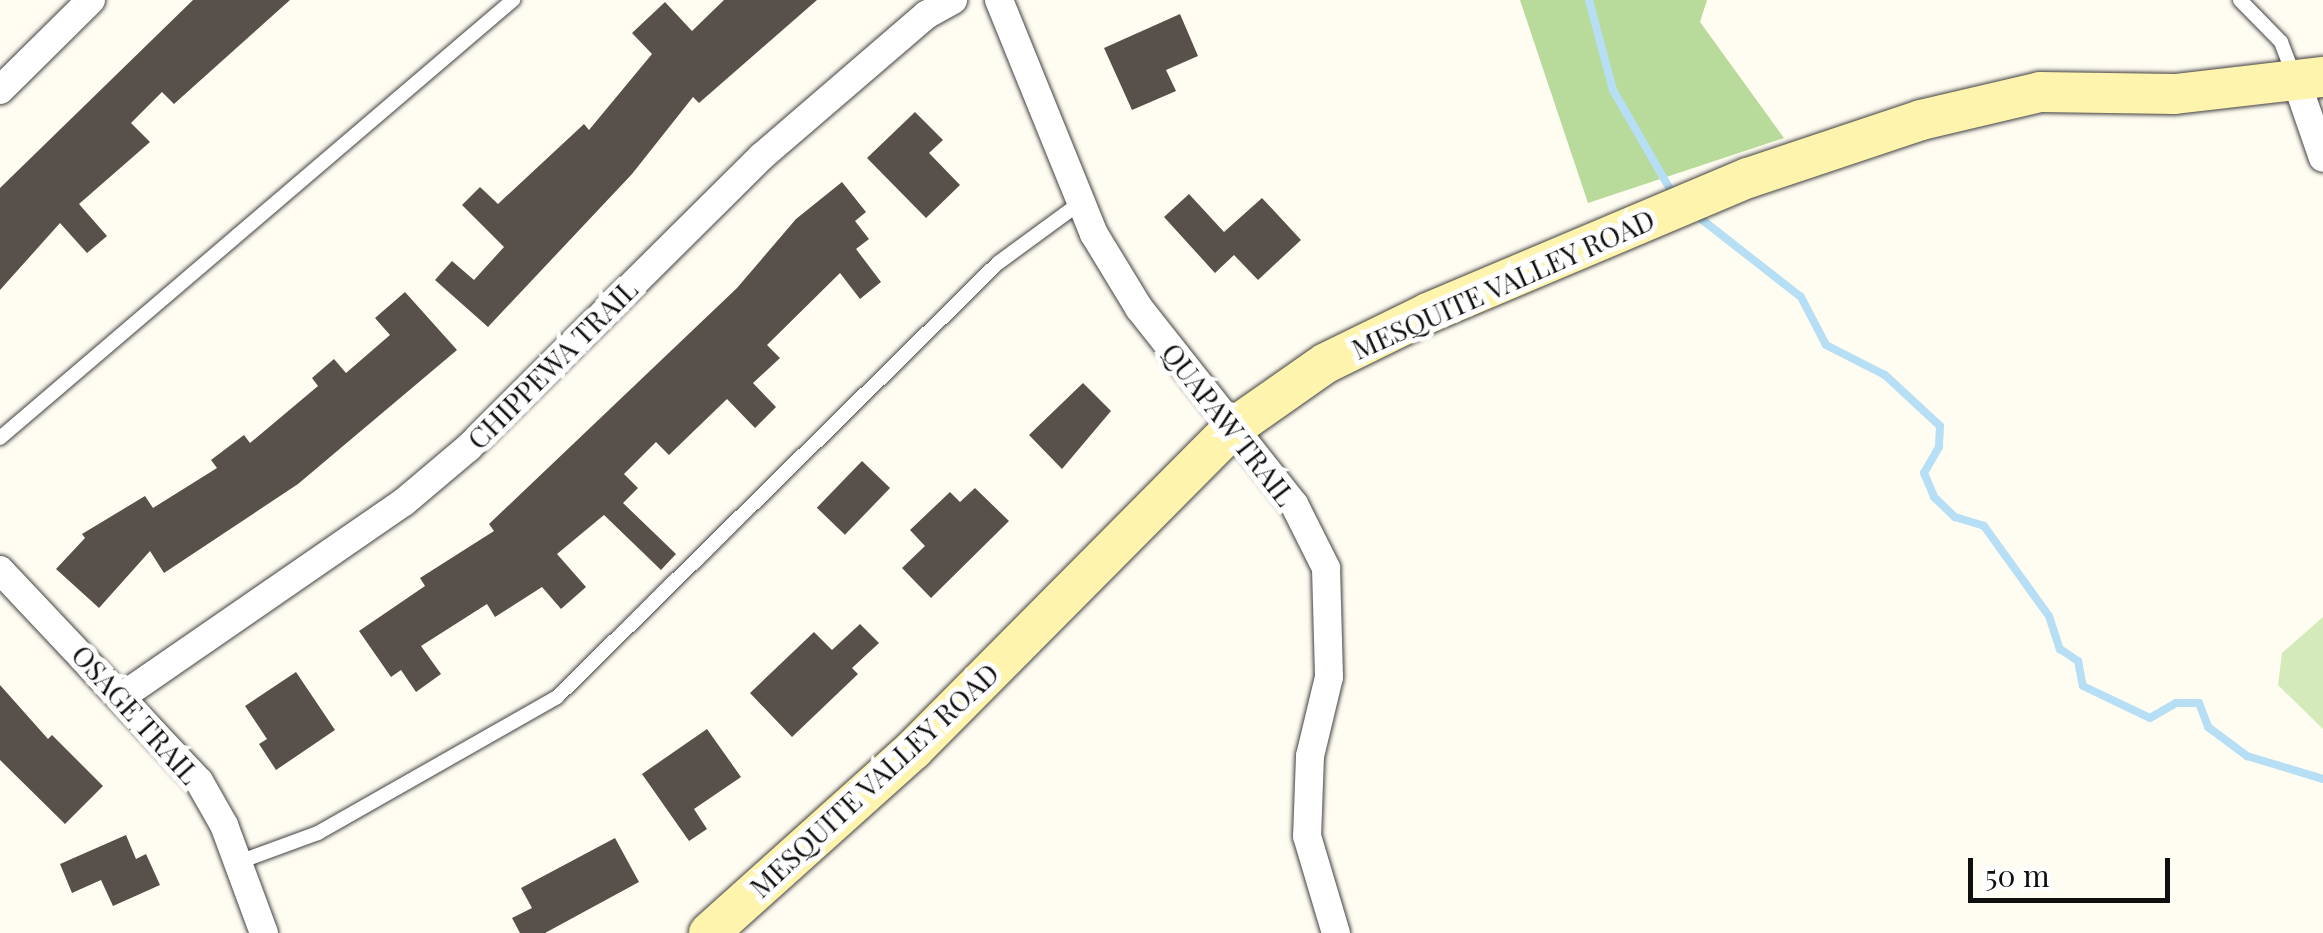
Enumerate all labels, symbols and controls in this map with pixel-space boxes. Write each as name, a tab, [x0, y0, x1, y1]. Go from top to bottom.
street label: MESQUITE VALLEY ROAD	[1346, 202, 1660, 366]
street label: CHIPPEWA TRAIL	[460, 272, 644, 456]
street label: QUAPAW TRAIL	[1155, 336, 1303, 512]
street label: OSAGE TRAIL	[65, 638, 207, 790]
street label: MESQUITE VALLEY ROAD	[742, 655, 1006, 905]
scale bar	[1973, 838, 2176, 900]
text: 50 m	[1985, 855, 2050, 895]

